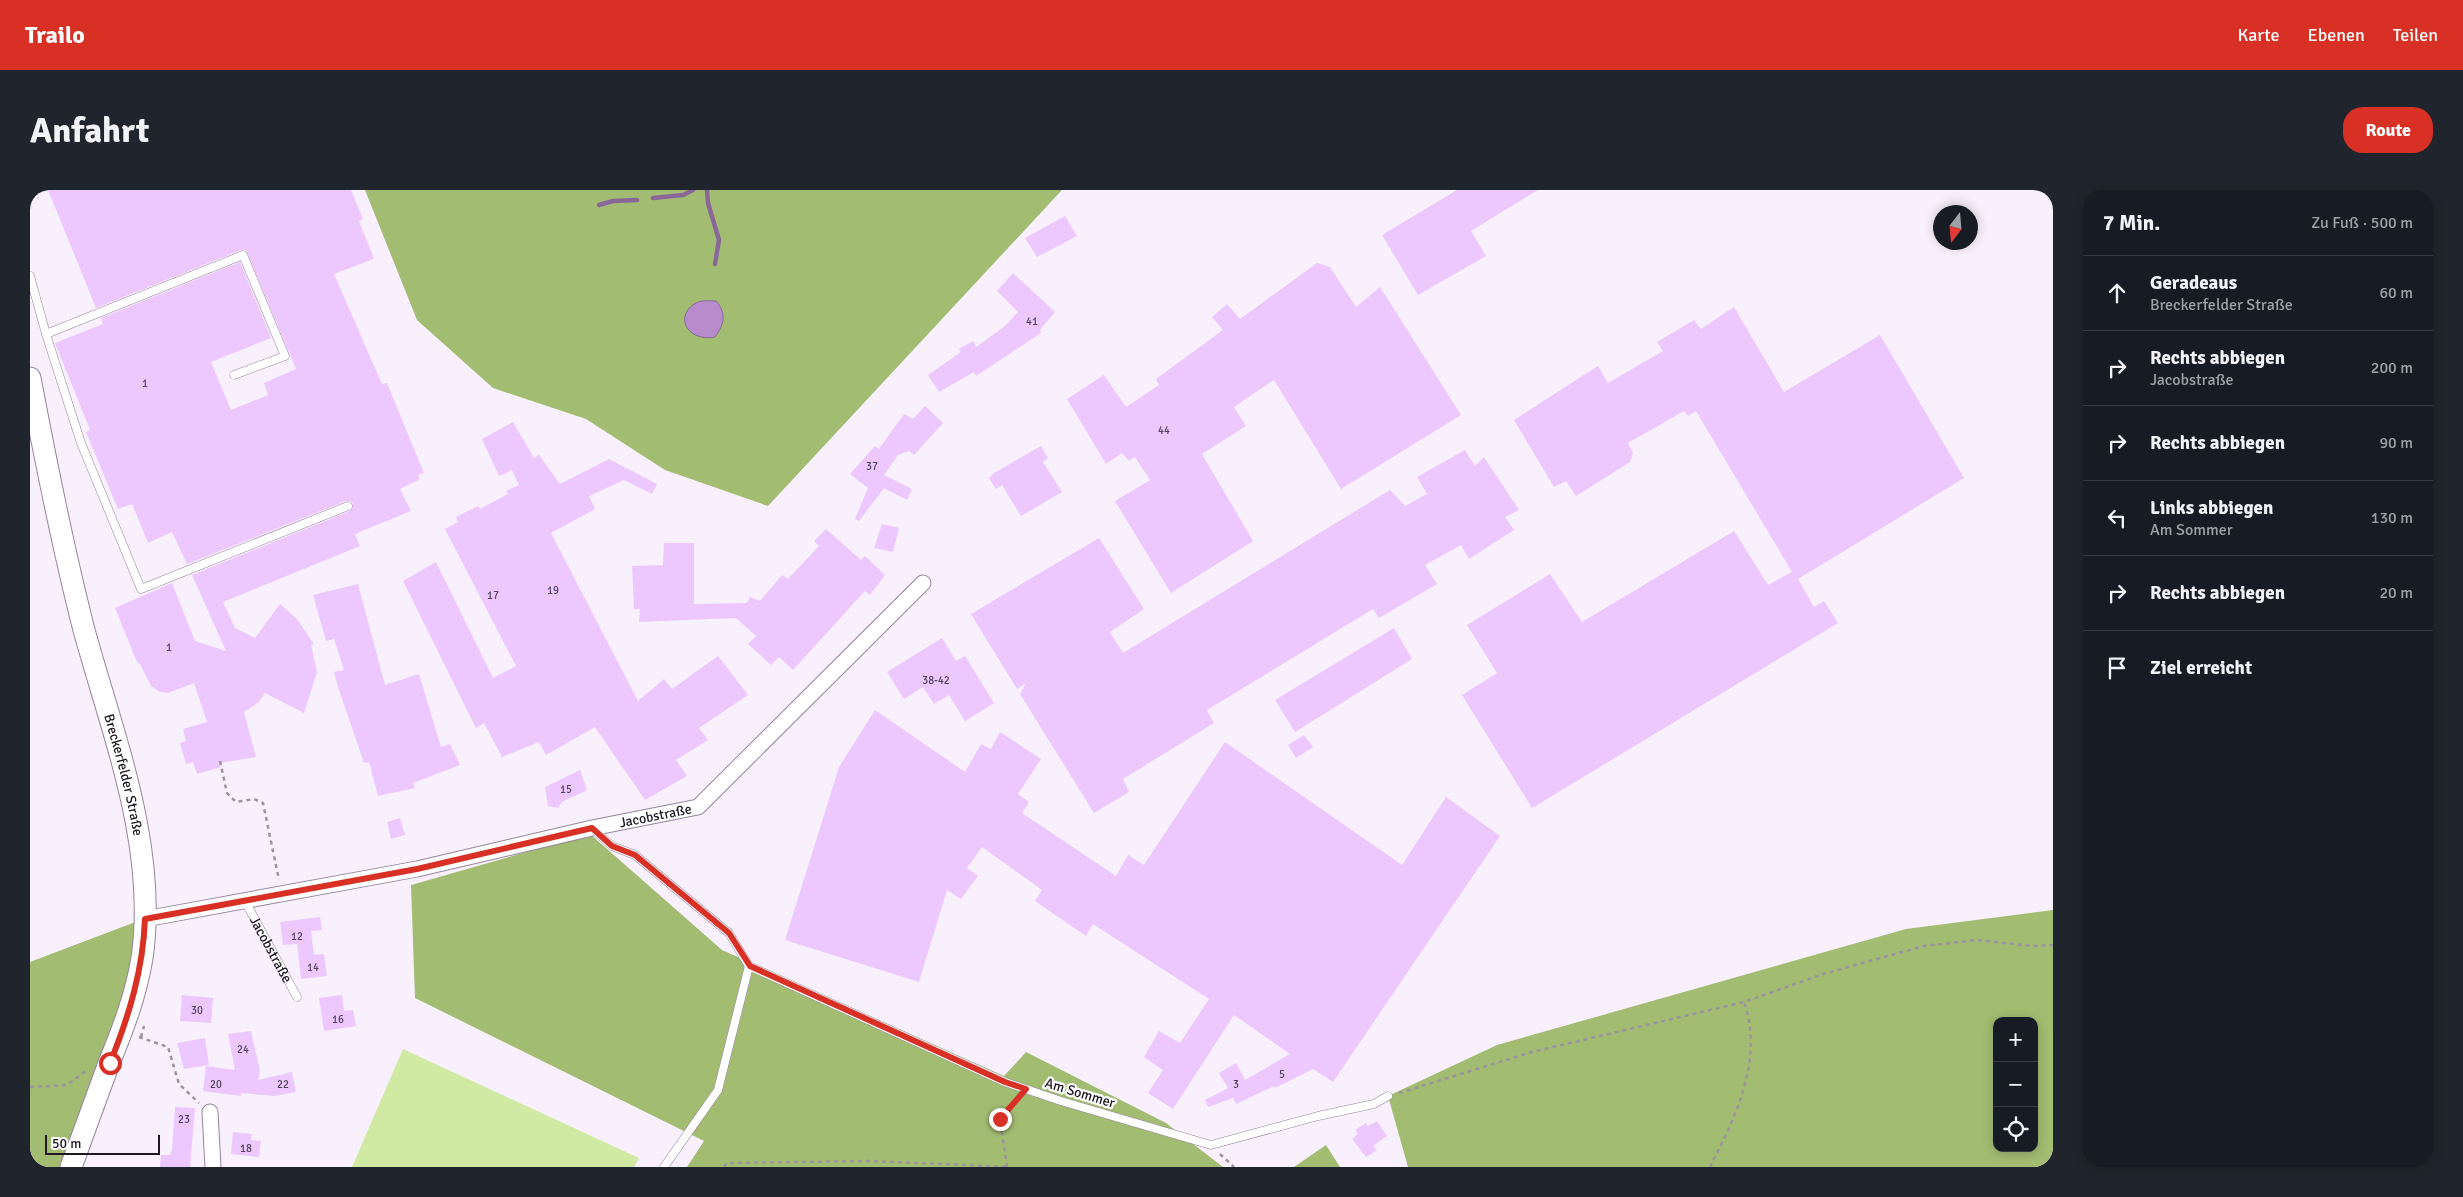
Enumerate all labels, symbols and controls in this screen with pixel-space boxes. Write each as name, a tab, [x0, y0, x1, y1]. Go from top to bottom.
text: Trailo	[25, 20, 85, 50]
text: Karte	[2237, 24, 2279, 46]
text: Ebenen	[2307, 24, 2365, 46]
text: Teilen	[2393, 24, 2438, 46]
button: Route	[2343, 107, 2433, 153]
text: Anfahrt	[30, 109, 149, 152]
north arrow	[1933, 205, 1978, 250]
text: 7 Min.	[2103, 210, 2160, 236]
text: Zu Fuß · 500 m	[2311, 213, 2413, 233]
text: Geradeaus	[2150, 271, 2237, 295]
icon: ahead	[2103, 279, 2131, 307]
text: 60 m	[2379, 283, 2413, 303]
text: Breckerfelder Straße	[2150, 295, 2293, 315]
house number: 41	[1026, 315, 1038, 328]
text: Rechts abbiegen	[2150, 346, 2285, 370]
icon: right	[2103, 354, 2131, 382]
text: 200 m	[2371, 358, 2413, 378]
text: Jacobstraße	[2150, 370, 2234, 390]
house number: 1	[142, 377, 148, 390]
house number: 44	[1158, 424, 1170, 437]
icon: right	[2103, 429, 2131, 457]
text: Rechts abbiegen	[2150, 431, 2285, 455]
text: 90 m	[2379, 433, 2413, 453]
house number: 37	[866, 460, 878, 473]
text: Links abbiegen	[2150, 496, 2273, 520]
icon: left	[2103, 504, 2131, 532]
text: 130 m	[2371, 508, 2413, 528]
text: Am Sommer	[2150, 520, 2233, 540]
icon: right	[2103, 579, 2131, 607]
text: Rechts abbiegen	[2150, 581, 2285, 605]
text: 20 m	[2379, 583, 2413, 603]
house number: 19	[547, 584, 559, 597]
house number: 17	[487, 589, 499, 602]
house number: 1	[166, 641, 172, 654]
icon: arrive	[2103, 654, 2131, 682]
text: Ziel erreicht	[2150, 656, 2252, 680]
house number: 38-42	[922, 674, 950, 687]
street label: Breckerfelder Straße	[101, 712, 147, 837]
house number: 15	[560, 783, 572, 796]
street label: Jacobstraße	[618, 800, 693, 831]
street label: Jacobstraße	[246, 913, 296, 986]
house number: 12	[291, 930, 303, 943]
house number: 14	[307, 961, 319, 974]
house number: 30	[191, 1004, 203, 1017]
house number: 16	[332, 1013, 344, 1026]
map controls	[1993, 1017, 2038, 1152]
button: +	[1993, 1017, 2038, 1062]
house number: 24	[237, 1043, 249, 1056]
route start	[99, 1052, 122, 1075]
button: −	[1993, 1062, 2038, 1107]
house number: 5	[1279, 1068, 1285, 1081]
street label: Am Sommer	[1043, 1074, 1118, 1112]
house number: 20	[210, 1078, 222, 1091]
house number: 22	[277, 1078, 289, 1091]
house number: 3	[1233, 1078, 1239, 1091]
button: locate	[1993, 1107, 2038, 1152]
route end	[989, 1108, 1012, 1131]
house number: 23	[178, 1113, 190, 1126]
scale bar	[45, 1132, 160, 1155]
text: 50 m	[52, 1135, 81, 1152]
house number: 18	[240, 1142, 252, 1155]

